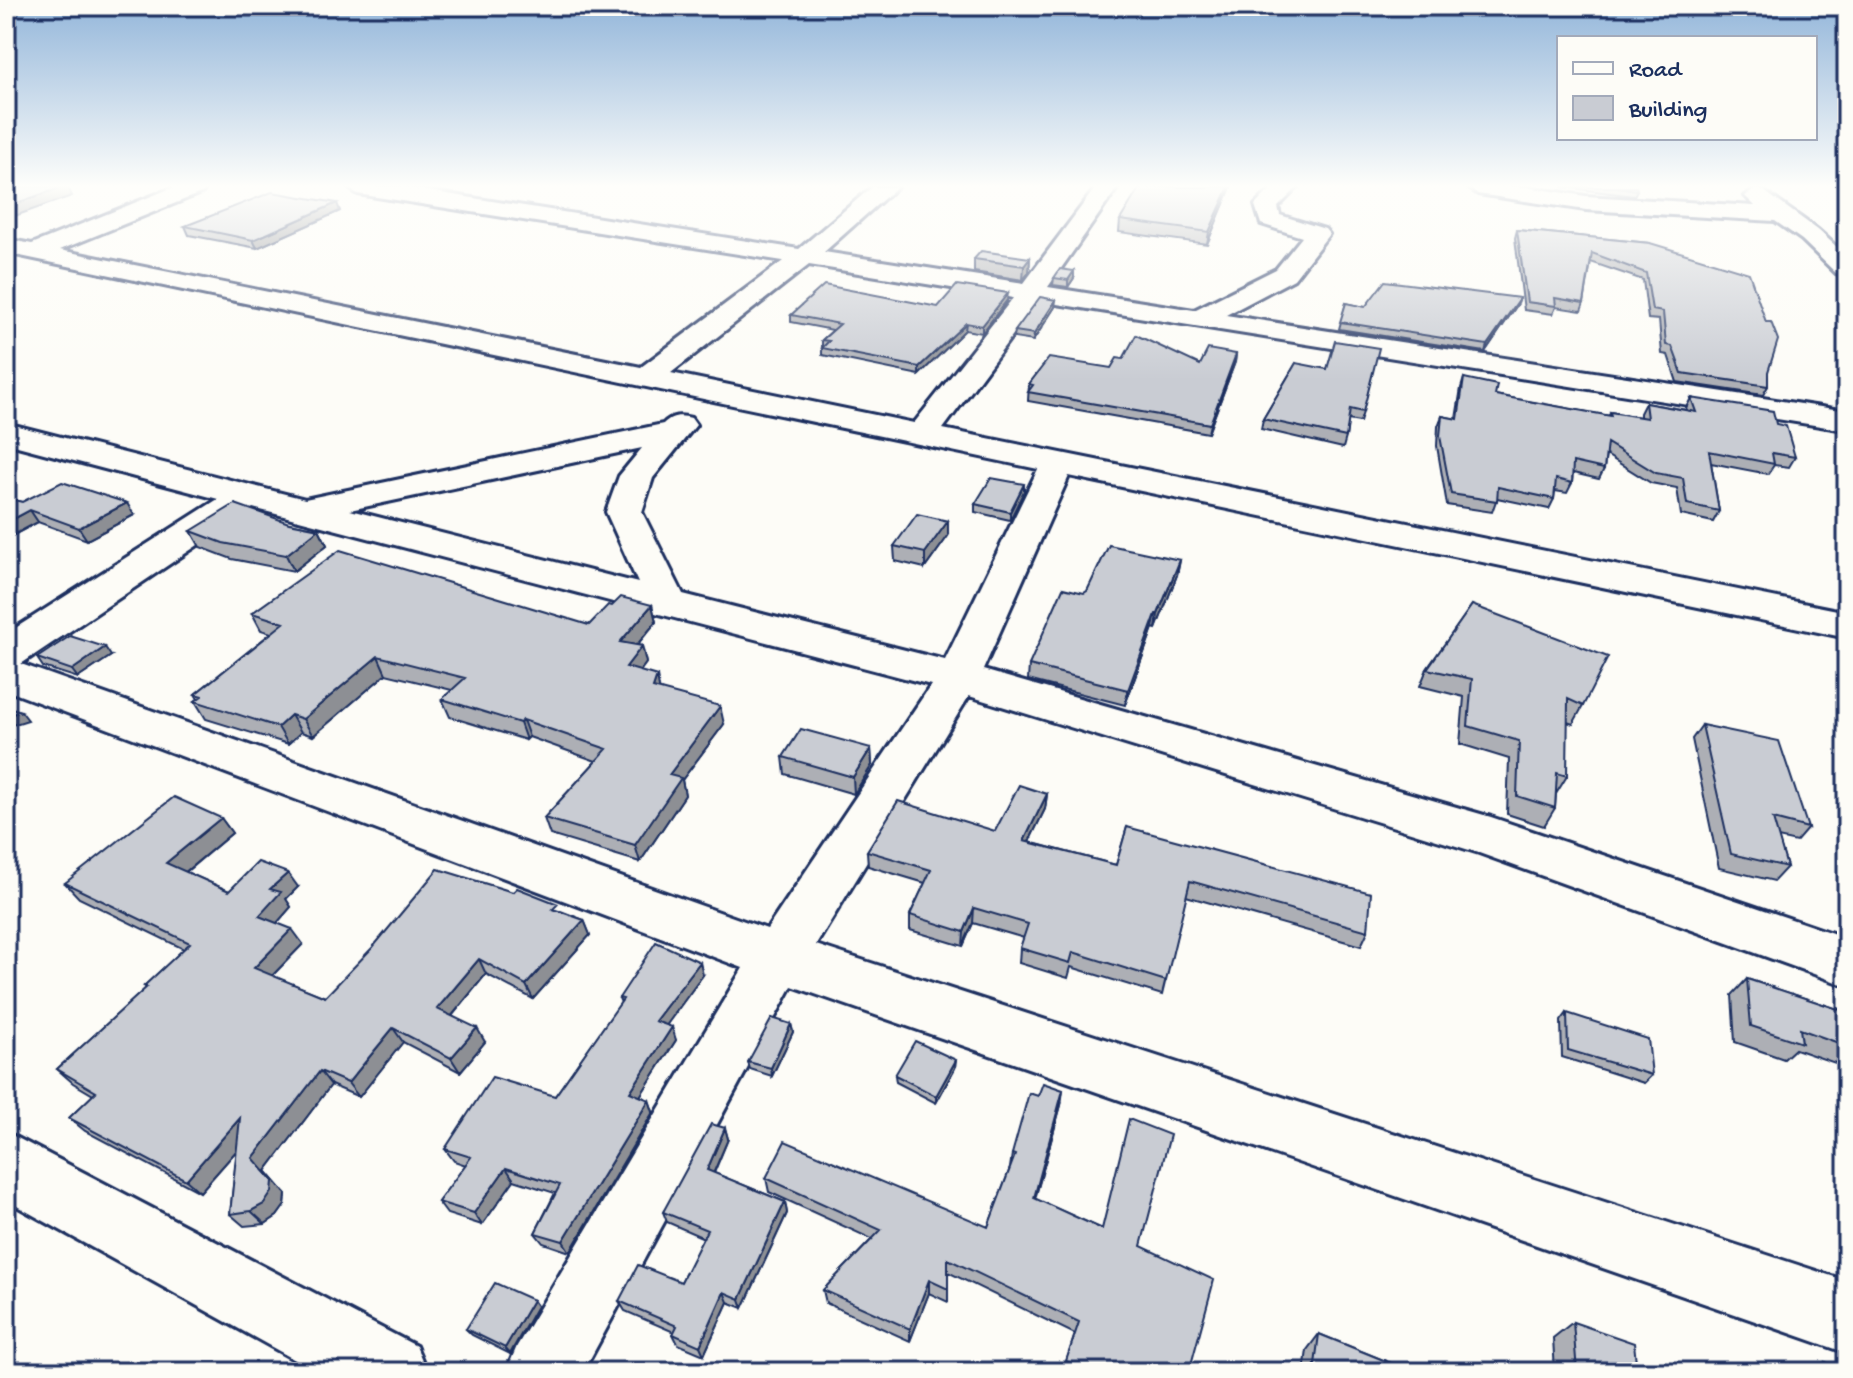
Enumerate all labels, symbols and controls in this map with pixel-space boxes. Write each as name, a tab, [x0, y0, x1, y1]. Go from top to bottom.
legend	[1557, 36, 1817, 140]
text: Road	[1629, 57, 1683, 86]
text: Building	[1628, 97, 1707, 126]

